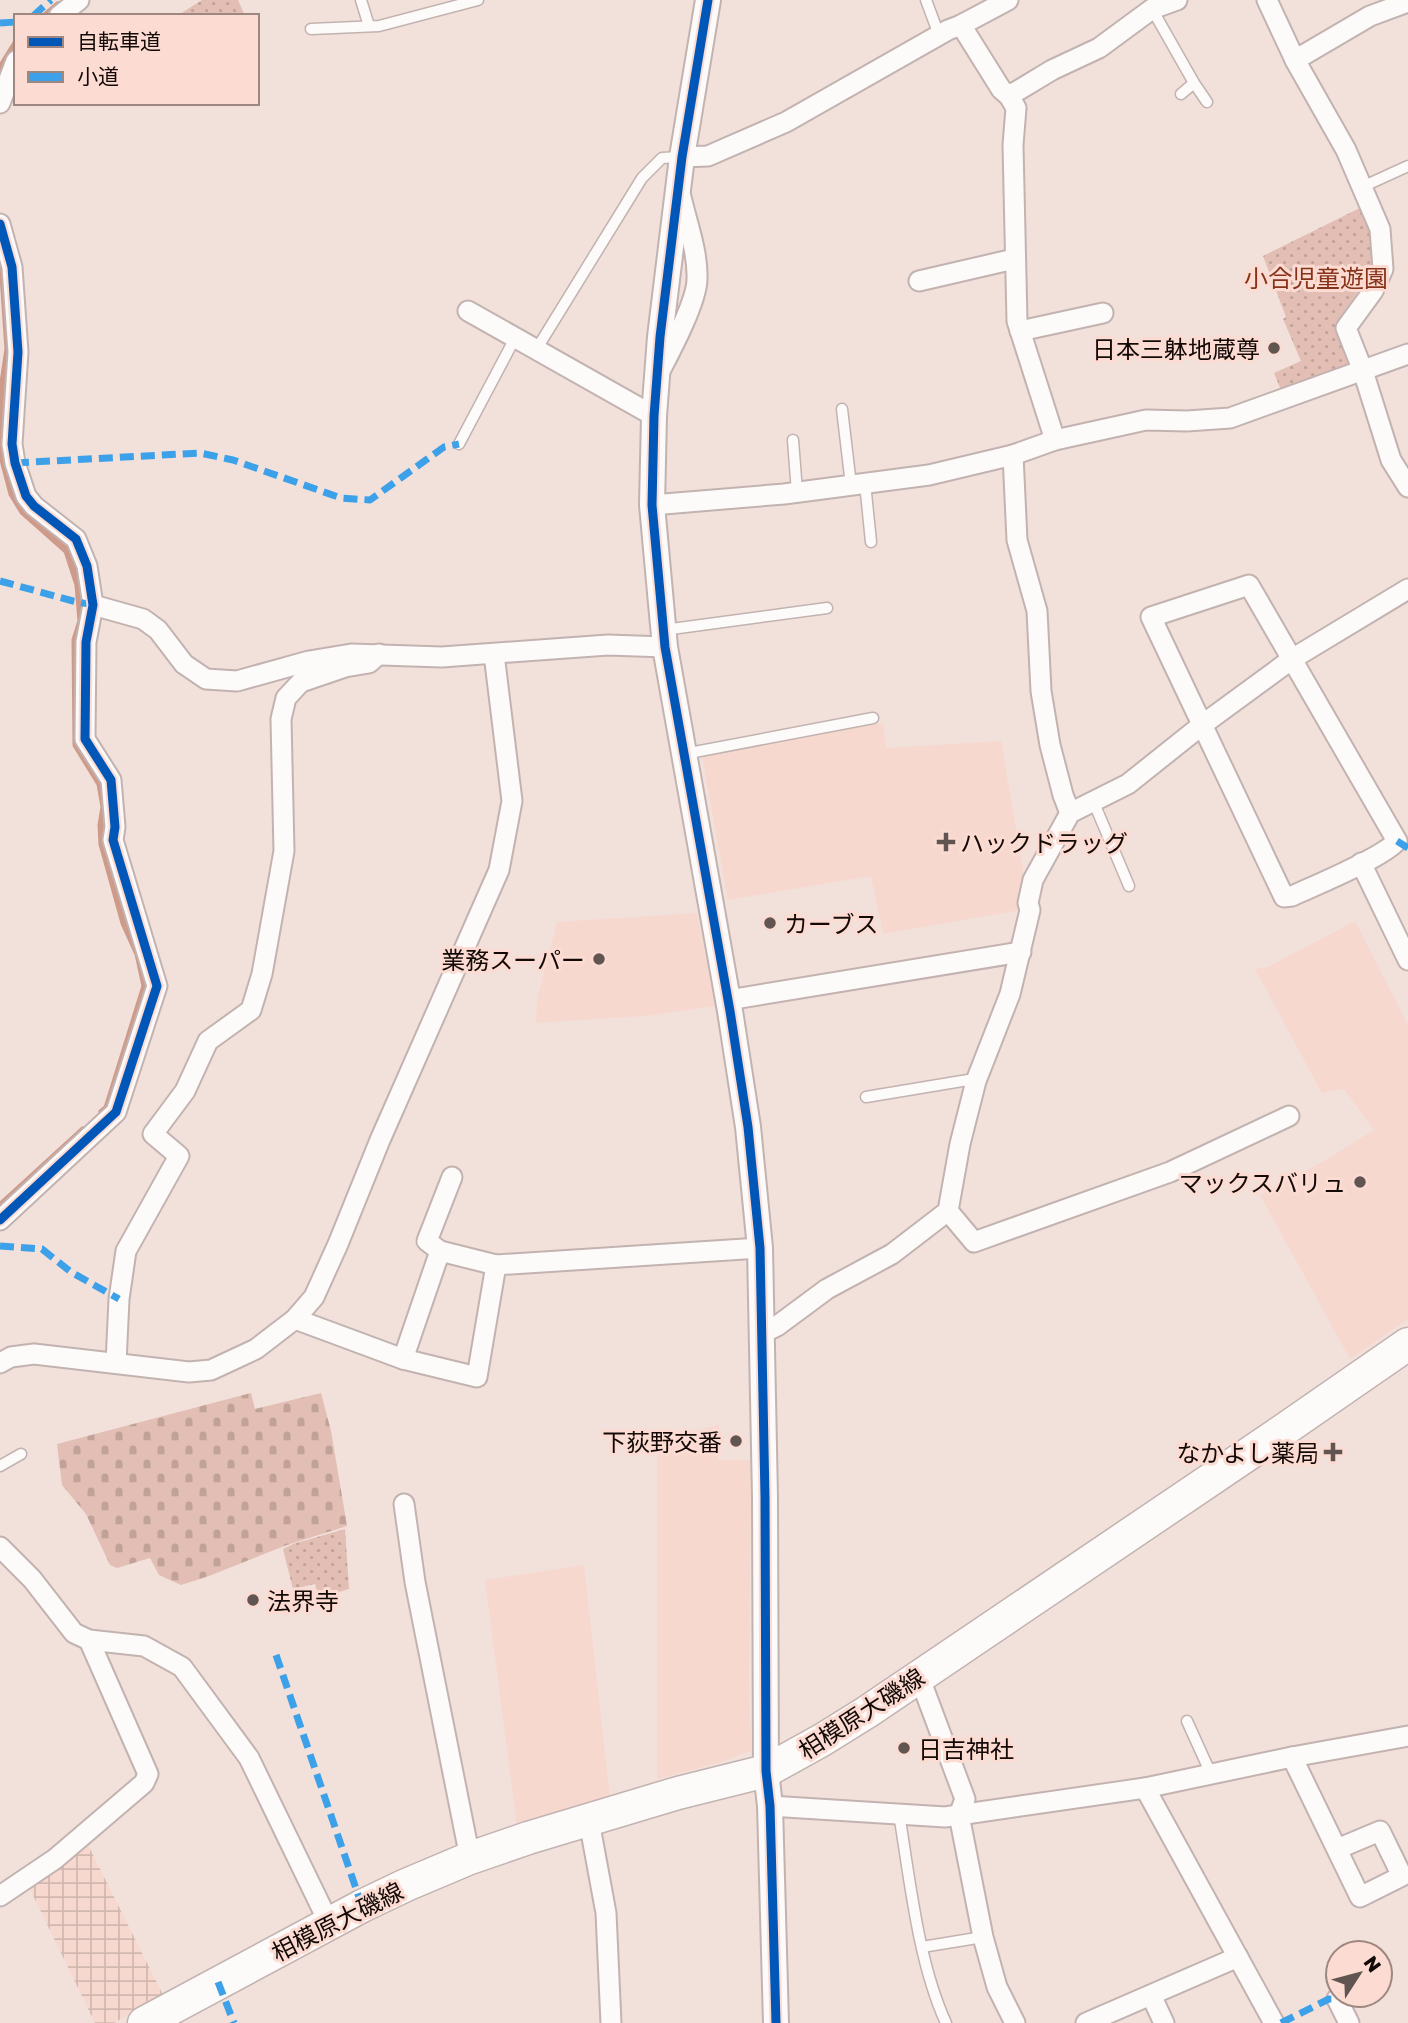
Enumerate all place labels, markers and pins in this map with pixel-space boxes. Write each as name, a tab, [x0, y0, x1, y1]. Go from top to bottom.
place label: 日本三躰地蔵尊	[1092, 334, 1260, 363]
marker: 日本三躰地蔵尊	[1266, 340, 1282, 356]
place label: ハックドラッグ	[960, 828, 1128, 857]
marker: ハックドラッグ	[938, 834, 954, 850]
place label: カーブス	[784, 909, 879, 938]
marker: カーブス	[762, 915, 778, 931]
place label: 業務スーパー	[441, 945, 585, 974]
marker: 業務スーパー	[591, 951, 607, 967]
place label: マックスバリュ	[1179, 1168, 1346, 1197]
marker: マックスバリュ	[1352, 1174, 1368, 1190]
place label: 下荻野交番	[602, 1427, 722, 1456]
marker: 下荻野交番	[728, 1433, 744, 1449]
place label: なかよし薬局	[1176, 1438, 1319, 1467]
marker: なかよし薬局	[1325, 1444, 1341, 1460]
place label: 法界寺	[267, 1586, 339, 1615]
marker: 法界寺	[245, 1592, 261, 1608]
place label: 日吉神社	[918, 1734, 1014, 1763]
marker: 日吉神社	[896, 1740, 912, 1756]

